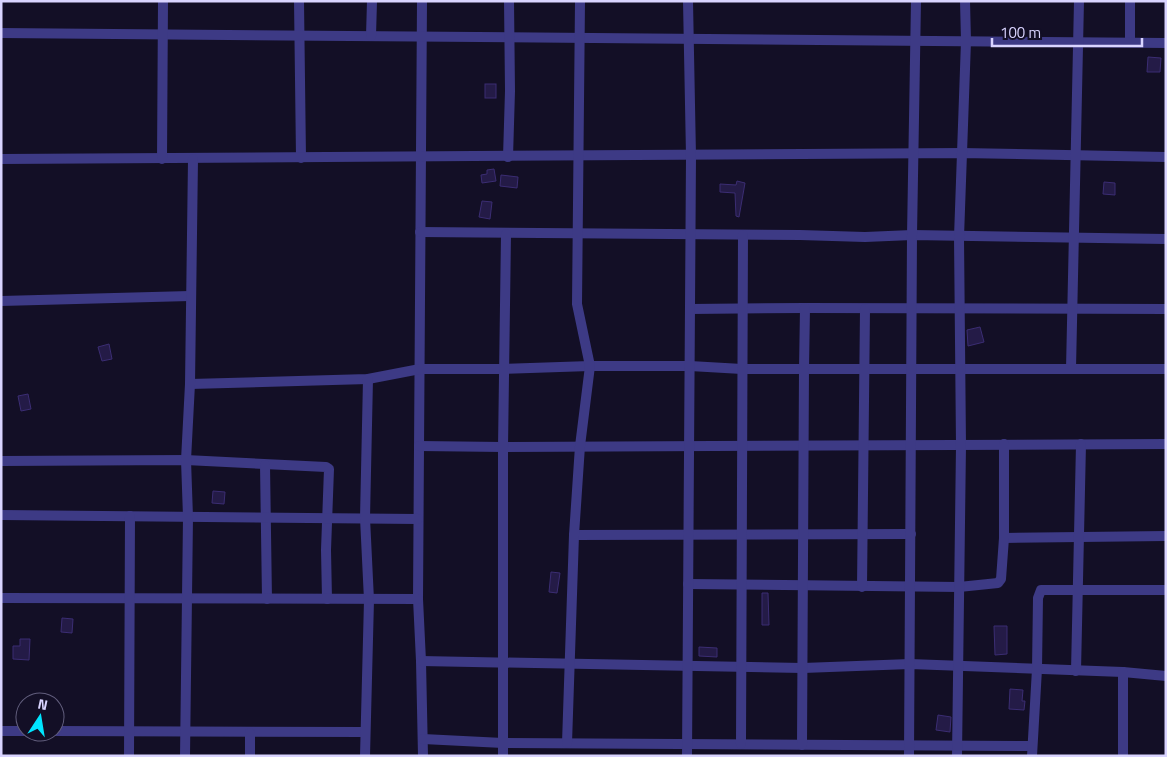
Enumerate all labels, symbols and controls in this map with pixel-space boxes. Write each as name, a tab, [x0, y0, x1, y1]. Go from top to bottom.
scale bar	[992, 15, 1142, 47]
text: 100 m	[1000, 21, 1041, 44]
north arrow	[15, 692, 65, 742]
text: N	[36, 693, 50, 715]

